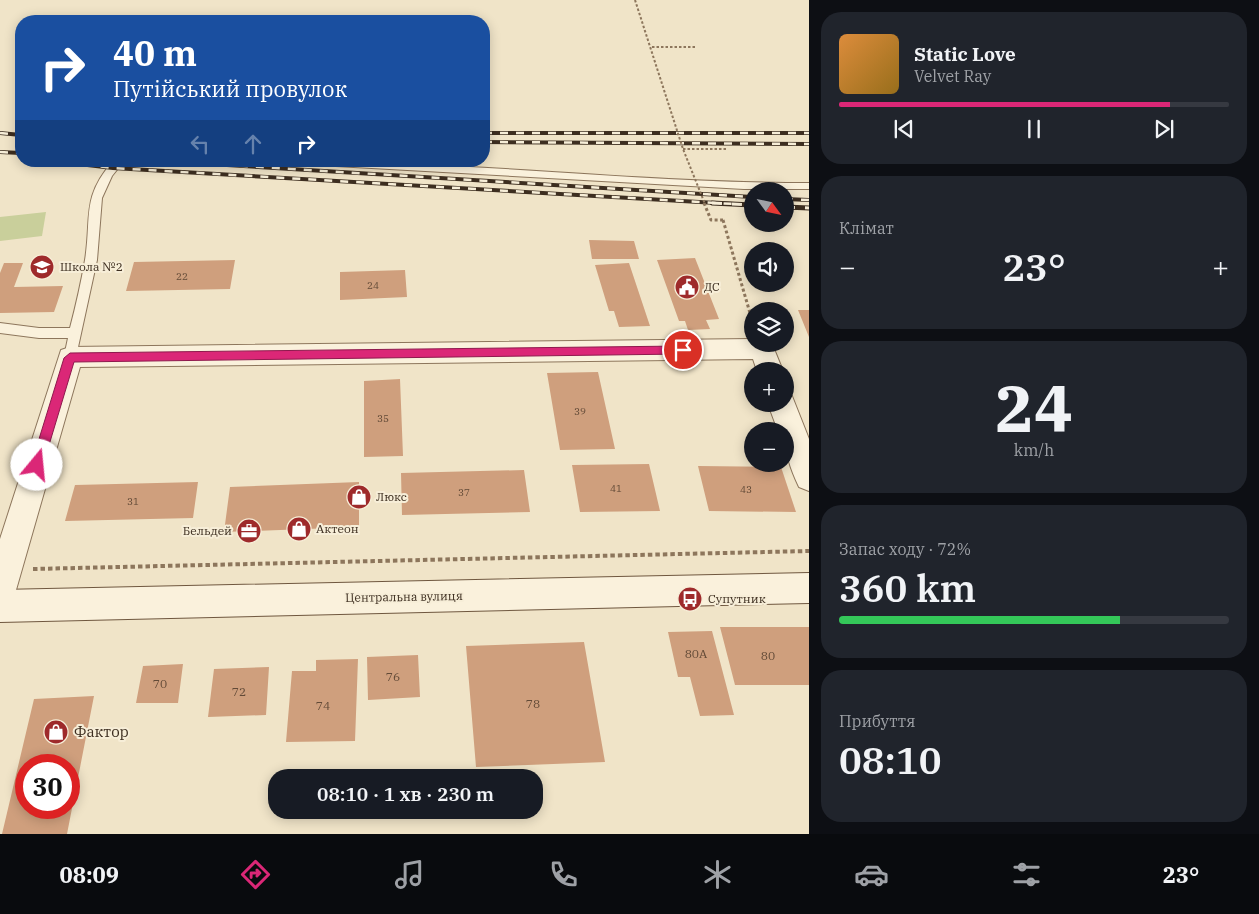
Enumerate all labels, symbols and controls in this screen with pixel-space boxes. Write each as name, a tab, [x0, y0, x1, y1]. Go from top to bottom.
text: 40 m	[113, 30, 197, 76]
icon: right	[30, 35, 95, 100]
text: Static Love	[914, 42, 1016, 66]
text: Velvet Ray	[914, 66, 991, 86]
text: Путійський провулок	[113, 74, 347, 103]
icon: previous	[890, 115, 918, 143]
icon: pause	[1020, 115, 1048, 143]
icon: next	[1150, 115, 1178, 143]
icon: left	[186, 130, 214, 158]
icon: ahead	[239, 130, 267, 158]
icon: right	[292, 130, 320, 158]
north arrow	[744, 182, 794, 232]
map controls	[744, 182, 794, 472]
text: Клімат	[839, 218, 894, 238]
button: sound	[744, 242, 794, 292]
text: 23°	[1002, 242, 1066, 291]
text: −	[839, 248, 856, 285]
text: +	[1212, 248, 1229, 285]
school or university icon: Школа №2	[29, 254, 55, 280]
place label: Школа №2	[60, 259, 123, 274]
house number: 22	[176, 270, 188, 283]
public building icon: ДС	[674, 274, 700, 300]
house number: 24	[367, 279, 379, 292]
place label: ДС	[704, 279, 720, 294]
button: layers	[744, 302, 794, 352]
pin	[662, 329, 704, 371]
icon: arrive	[669, 336, 697, 364]
button: +	[744, 362, 794, 412]
text: 24	[995, 365, 1073, 450]
house number: 39	[574, 405, 586, 418]
house number: 35	[377, 412, 389, 425]
button: −	[744, 422, 794, 472]
position arrow	[10, 438, 62, 490]
text: km/h	[1014, 440, 1054, 460]
house number: 41	[610, 482, 622, 495]
house number: 43	[740, 483, 752, 496]
shop icon: Люкс	[346, 484, 372, 510]
house number: 37	[458, 486, 470, 499]
place label: Люкс	[376, 489, 407, 504]
house number: 31	[127, 495, 139, 508]
shop icon: Актеон	[286, 516, 312, 542]
office icon: Бельдей	[236, 518, 262, 544]
place label: Актеон	[316, 521, 359, 536]
place label: Бельдей	[183, 523, 232, 538]
text: Запас ходу · 72%	[839, 539, 971, 559]
text: 360 km	[839, 563, 976, 612]
bus stop icon: Супутник	[677, 586, 703, 612]
street label: Центральна вулиця	[345, 588, 463, 605]
place label: Супутник	[708, 591, 766, 606]
house number: 80А	[685, 646, 708, 661]
house number: 80	[761, 648, 775, 663]
house number: 76	[386, 669, 400, 684]
house number: 70	[153, 676, 167, 691]
house number: 72	[232, 684, 246, 699]
house number: 78	[526, 696, 540, 711]
house number: 74	[316, 698, 330, 713]
text: Прибуття	[839, 711, 915, 731]
shop icon: Фактор	[43, 719, 69, 745]
place label: Фактор	[74, 722, 129, 741]
text: 08:10	[839, 735, 942, 784]
speed limit sign: 30	[15, 754, 80, 819]
text: 08:10 · 1 хв · 230 m	[317, 782, 494, 806]
icon: directions	[238, 857, 273, 892]
icon: music	[392, 857, 427, 892]
icon: phone	[546, 857, 581, 892]
icon: climate	[700, 857, 735, 892]
icon: car	[854, 857, 889, 892]
icon: filters	[1009, 857, 1044, 892]
text: 08:09	[60, 860, 119, 889]
text: 23°	[1163, 860, 1199, 889]

